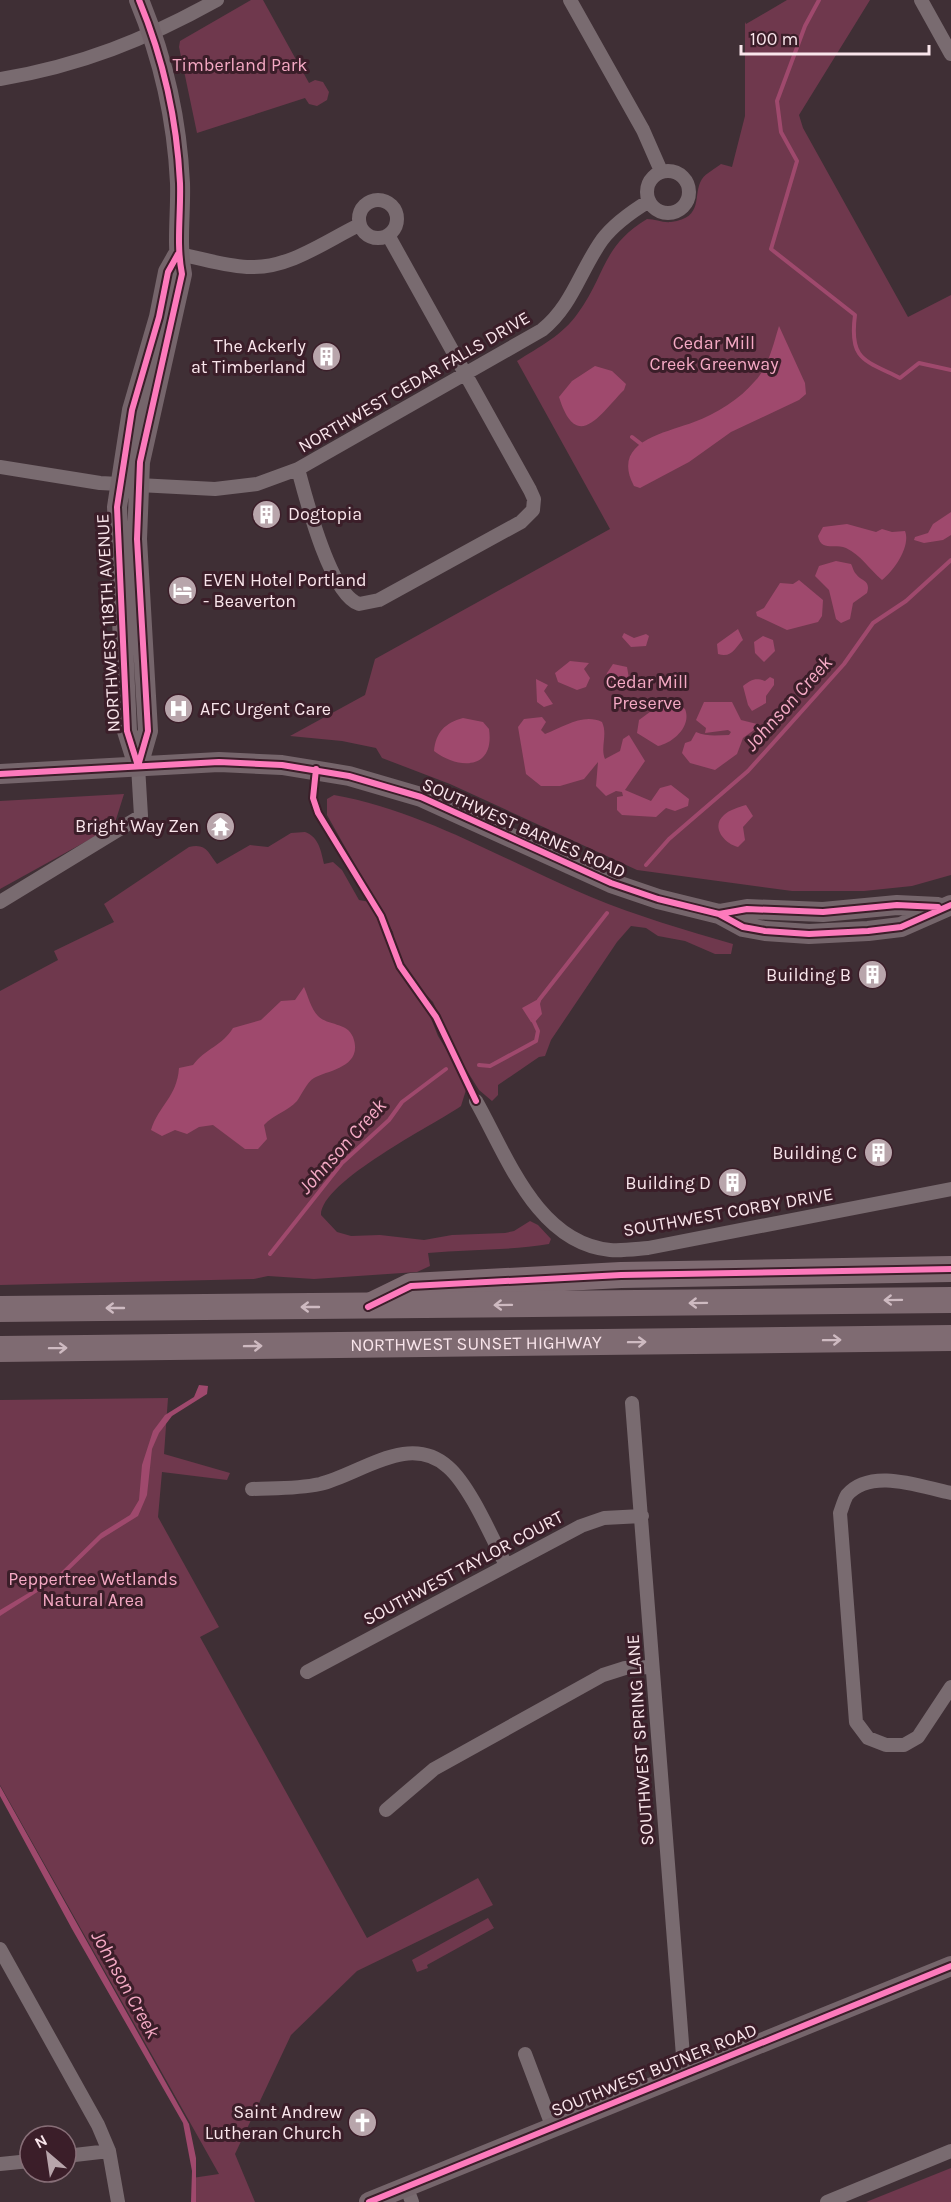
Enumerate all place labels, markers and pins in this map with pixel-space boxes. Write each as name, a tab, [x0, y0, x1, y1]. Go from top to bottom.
place label: The Ackerly at Timberland	[191, 335, 307, 378]
building icon: The Ackerly at Timberland	[311, 340, 343, 372]
building icon: Dogtopia	[251, 498, 283, 530]
place label: Dogtopia	[288, 503, 362, 525]
place label: EVEN Hotel Portland - Beaverton	[203, 569, 367, 612]
hotel icon: EVEN Hotel Portland - Beaverton	[166, 574, 198, 606]
hospital icon: AFC Urgent Care	[163, 693, 195, 725]
place label: AFC Urgent Care	[200, 698, 331, 720]
temple icon: Bright Way Zen	[204, 810, 236, 842]
place label: Bright Way Zen	[75, 815, 199, 837]
building icon: Building B	[856, 959, 888, 991]
place label: Building B	[766, 964, 851, 986]
building icon: Building C	[862, 1137, 894, 1169]
place label: Building C	[772, 1142, 857, 1164]
building icon: Building D	[716, 1167, 748, 1199]
place label: Building D	[625, 1172, 711, 1194]
place label: Saint Andrew Lutheran Church	[205, 2101, 342, 2144]
church icon: Saint Andrew Lutheran Church	[347, 2106, 379, 2138]

